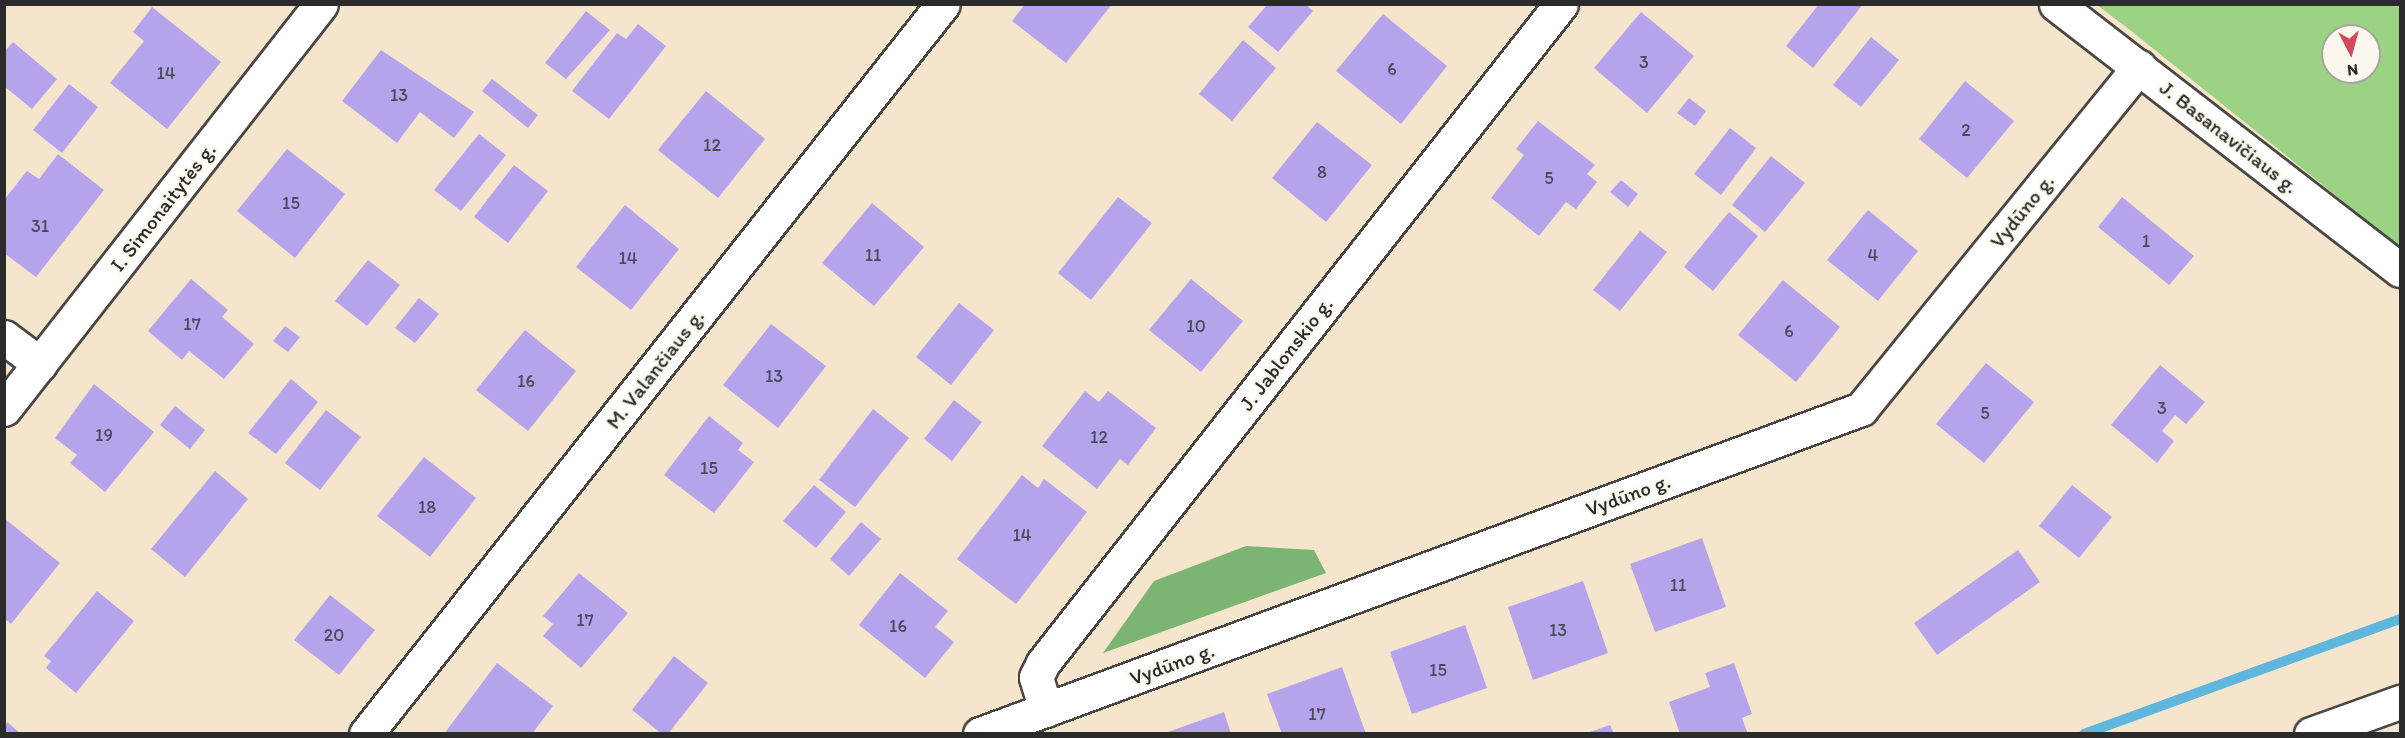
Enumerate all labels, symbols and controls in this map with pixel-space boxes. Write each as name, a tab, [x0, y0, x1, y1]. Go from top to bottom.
north arrow	[2321, 24, 2381, 84]
house number: 3	[1639, 51, 1649, 73]
house number: 6	[1387, 58, 1397, 80]
text: N	[2346, 60, 2359, 80]
house number: 14	[156, 62, 176, 84]
street label: J. Basanavičiaus g.	[2155, 75, 2303, 199]
house number: 13	[390, 84, 408, 106]
house number: 2	[1961, 119, 1971, 141]
house number: 12	[703, 134, 721, 156]
street label: I. Simonaitytės g.	[105, 138, 221, 276]
house number: 8	[1317, 161, 1327, 183]
house number: 5	[1544, 167, 1554, 189]
street label: Vydūno g.	[1984, 169, 2060, 253]
house number: 15	[282, 192, 300, 214]
house number: 31	[31, 215, 49, 237]
house number: 1	[2142, 230, 2150, 252]
house number: 11	[865, 244, 881, 266]
house number: 4	[1868, 244, 1878, 266]
house number: 14	[618, 247, 638, 269]
street label: J. Jablonskio g.	[1234, 292, 1338, 416]
street label: M. Valančiaus g.	[601, 304, 709, 434]
house number: 17	[183, 313, 201, 335]
house number: 10	[1186, 315, 1206, 337]
house number: 6	[1784, 320, 1794, 342]
house number: 13	[765, 365, 783, 387]
house number: 16	[517, 370, 535, 392]
house number: 3	[2157, 397, 2167, 419]
house number: 5	[1980, 402, 1990, 424]
house number: 19	[95, 424, 113, 446]
house number: 12	[1090, 426, 1108, 448]
house number: 15	[700, 457, 718, 479]
street label: Vydūno g.	[1582, 468, 1674, 522]
house number: 18	[418, 496, 436, 518]
house number: 14	[1012, 524, 1032, 546]
house number: 11	[1670, 574, 1686, 596]
house number: 17	[576, 609, 594, 631]
house number: 16	[889, 615, 907, 637]
house number: 13	[1549, 619, 1567, 641]
house number: 20	[324, 624, 344, 646]
street label: Vydūno g.	[1126, 637, 1218, 691]
house number: 15	[1429, 659, 1447, 681]
house number: 17	[1308, 703, 1326, 725]

